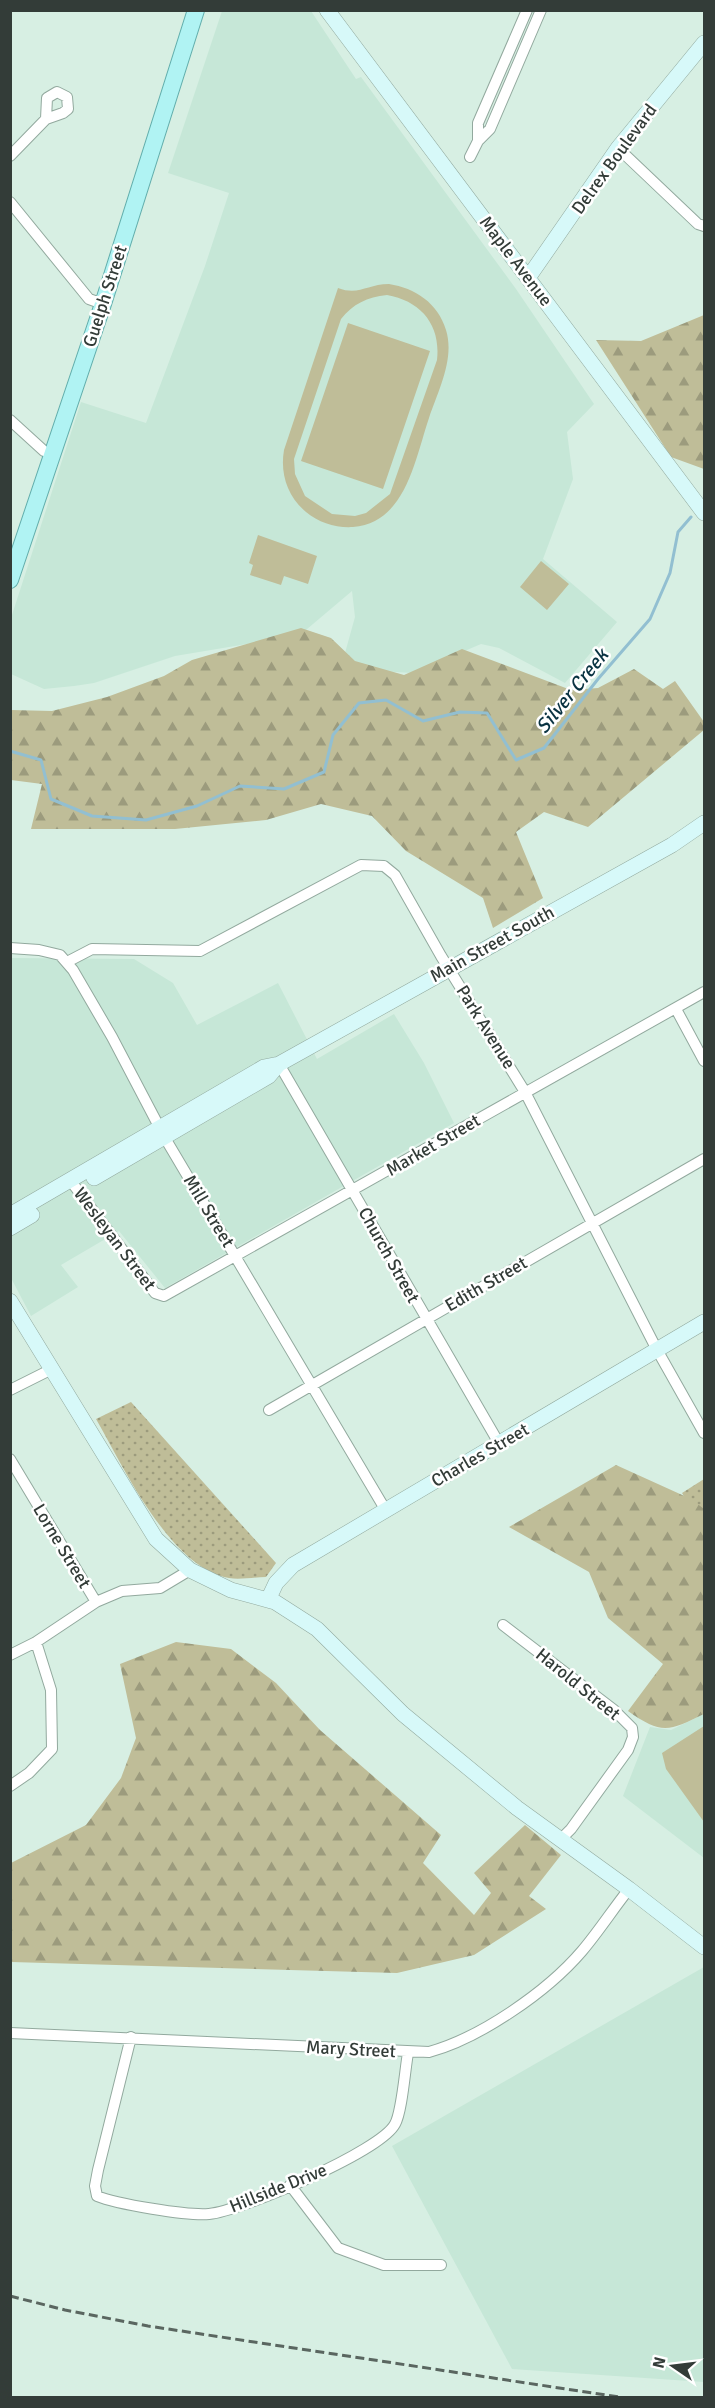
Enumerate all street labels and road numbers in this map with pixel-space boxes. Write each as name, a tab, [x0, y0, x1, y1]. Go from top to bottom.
street label: Delrex Boulevard	[567, 100, 661, 218]
street label: Maple Avenue	[475, 211, 557, 311]
street label: Guelph Street	[78, 242, 132, 350]
street label: Main Street South	[426, 901, 558, 987]
street label: Park Avenue	[452, 981, 520, 1073]
street label: Market Street	[382, 1109, 484, 1181]
street label: Mill Street	[179, 1171, 239, 1251]
street label: Wesleyan Street	[69, 1183, 161, 1295]
street label: Church Street	[354, 1203, 424, 1307]
street label: Edith Street	[441, 1252, 531, 1316]
street label: Charles Street	[427, 1418, 533, 1492]
street label: Lorne Street	[28, 1500, 96, 1592]
street label: Harold Street	[531, 1643, 625, 1725]
street label: Mary Street	[305, 2036, 397, 2062]
street label: Hillside Drive	[226, 2159, 330, 2217]

